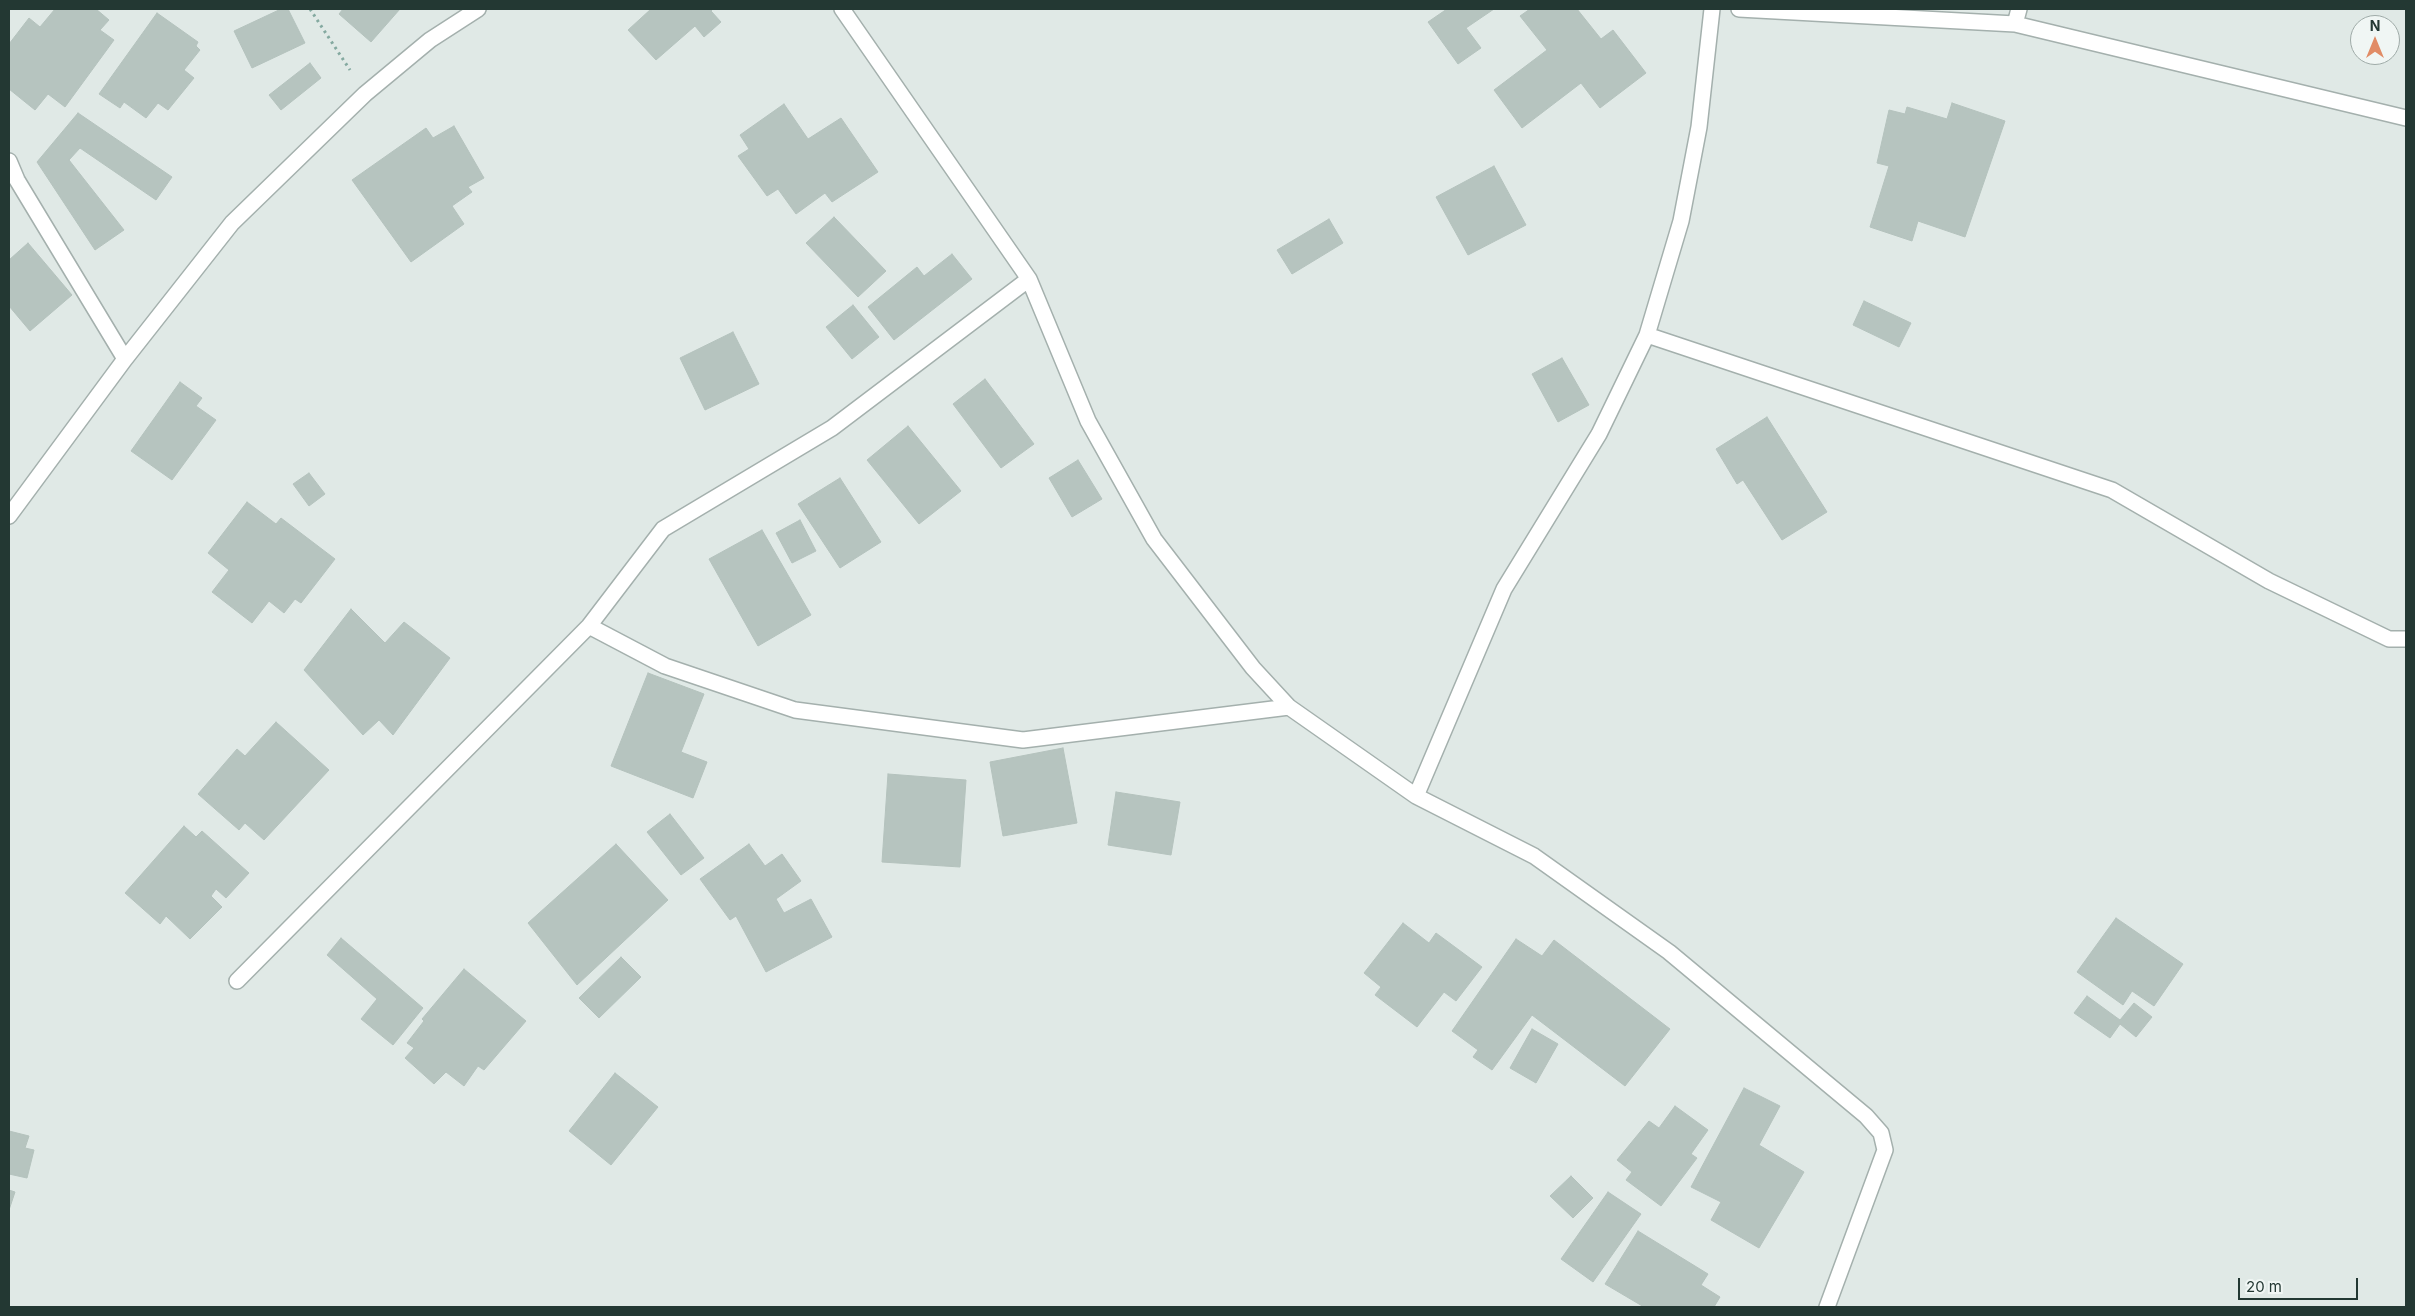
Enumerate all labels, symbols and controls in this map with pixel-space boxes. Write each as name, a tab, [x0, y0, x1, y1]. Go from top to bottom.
north arrow	[2350, 15, 2400, 65]
text: N	[2370, 17, 2380, 34]
scale bar	[2240, 1268, 2360, 1300]
text: 20 m	[2246, 1277, 2282, 1296]

